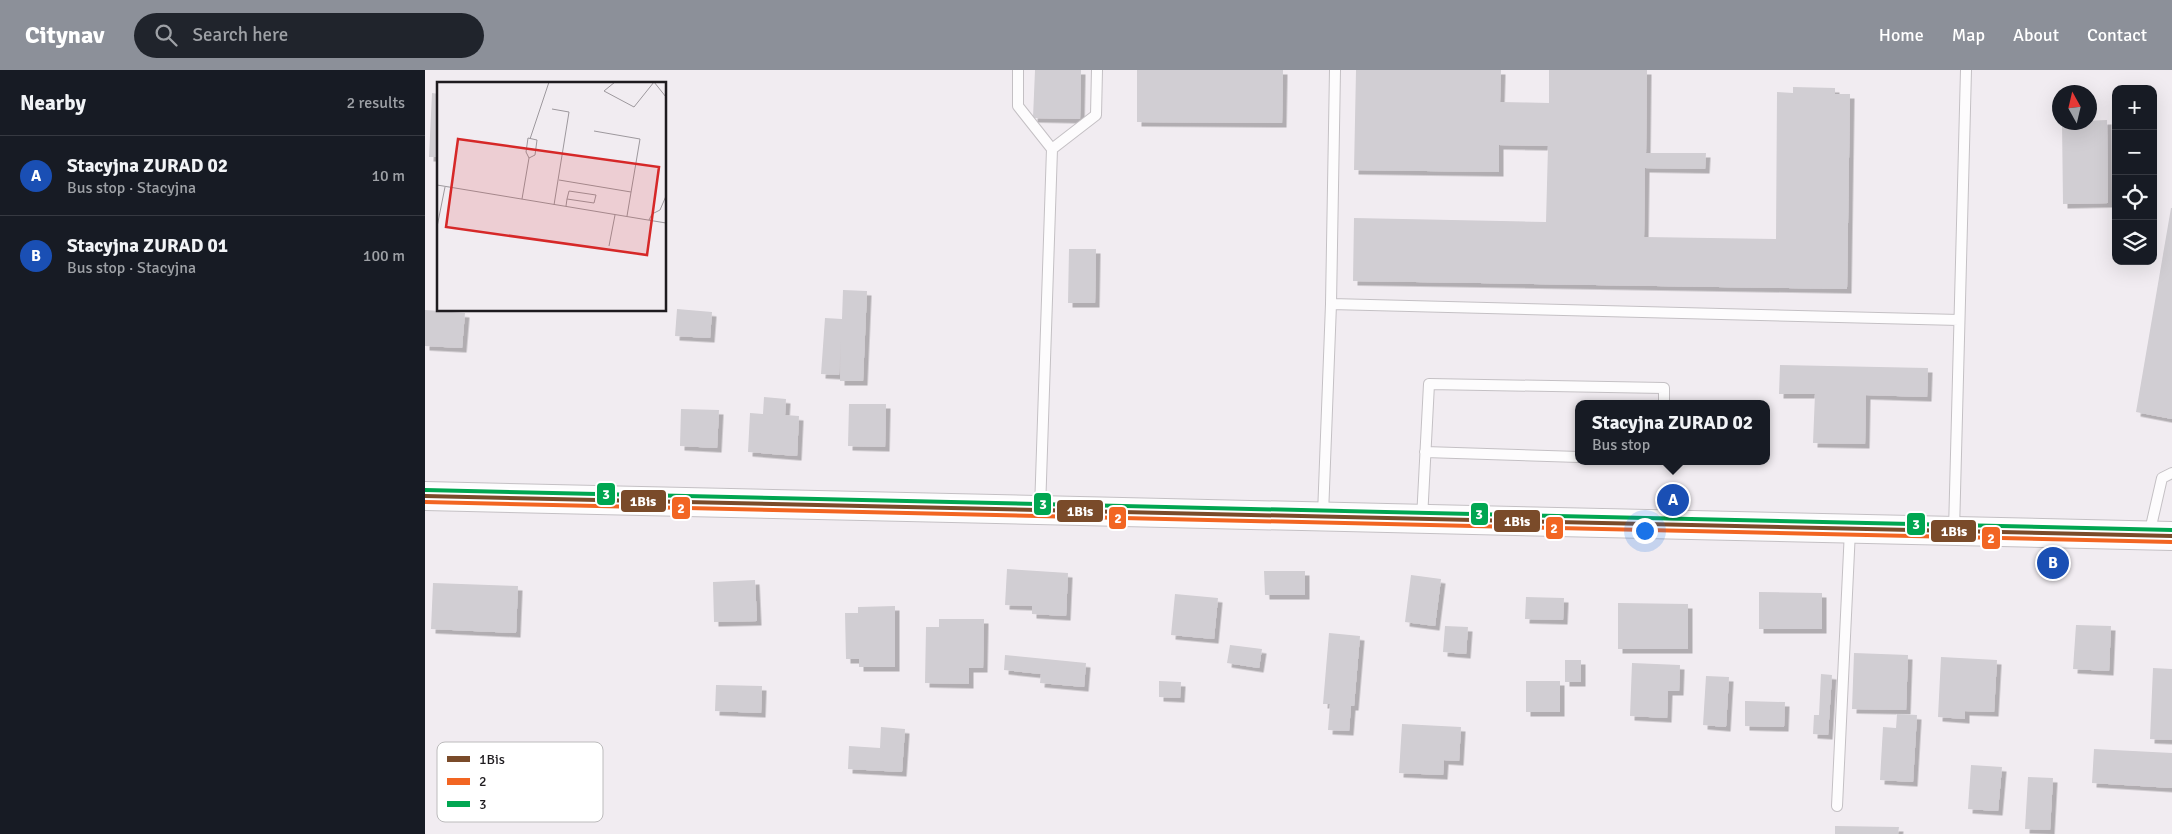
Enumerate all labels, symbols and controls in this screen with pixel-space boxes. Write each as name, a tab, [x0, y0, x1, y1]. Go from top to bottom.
search box	[134, 13, 484, 58]
text: Citynav	[25, 20, 104, 50]
icon: search	[152, 21, 180, 49]
text: Search here	[192, 23, 288, 47]
text: Home	[1879, 24, 1924, 46]
text: Map	[1952, 24, 1985, 46]
text: About	[2013, 24, 2059, 46]
text: Contact	[2087, 24, 2147, 46]
inset map	[437, 82, 666, 311]
north arrow	[2052, 85, 2097, 130]
map controls	[2112, 85, 2157, 265]
button: +	[2112, 85, 2157, 130]
text: Nearby	[20, 90, 86, 116]
text: 2 results	[346, 93, 405, 113]
button: −	[2112, 130, 2157, 175]
text: Stacyjna ZURAD 02	[67, 154, 228, 178]
text: A	[31, 166, 41, 186]
text: 10 m	[371, 166, 405, 186]
button: locate	[2112, 175, 2157, 220]
text: Bus stop · Stacyjna	[67, 178, 196, 198]
button: layers	[2112, 220, 2157, 265]
text: Stacyjna ZURAD 01	[67, 234, 228, 258]
text: B	[31, 246, 41, 266]
text: 100 m	[363, 246, 405, 266]
text: Bus stop · Stacyjna	[67, 258, 196, 278]
popup	[1575, 400, 1770, 465]
text: Stacyjna ZURAD 02	[1592, 411, 1753, 435]
text: Bus stop	[1592, 435, 1650, 455]
pin: A	[1657, 481, 1689, 519]
line badge: 3	[596, 482, 616, 506]
text: 3	[602, 486, 610, 503]
line badge: 1Bis	[620, 489, 667, 513]
line badge: 3	[1033, 492, 1052, 516]
text: 1Bis	[630, 493, 656, 510]
line badge: 2	[671, 496, 691, 520]
text: 3	[1039, 496, 1047, 513]
line badge: 1Bis	[1056, 499, 1104, 523]
text: 2	[677, 500, 685, 517]
line badge: 3	[1470, 502, 1489, 526]
text: 1Bis	[1067, 503, 1093, 520]
line badge: 2	[1108, 506, 1127, 530]
text: 3	[1475, 506, 1483, 523]
line badge: 1Bis	[1493, 509, 1541, 533]
text: 2	[1114, 510, 1122, 527]
line badge: 3	[1906, 512, 1926, 536]
text: 1Bis	[1504, 513, 1530, 530]
line badge: 2	[1545, 516, 1564, 540]
text: 3	[1912, 516, 1920, 533]
your location	[1632, 518, 1658, 544]
line badge: 1Bis	[1930, 519, 1977, 543]
text: 2	[1550, 520, 1558, 537]
text: 1Bis	[1941, 523, 1967, 540]
line badge: 2	[1981, 526, 2001, 550]
text: 2	[1987, 530, 1995, 547]
pin: B	[2037, 544, 2069, 582]
legend	[437, 742, 603, 822]
text: 1Bis	[479, 751, 505, 768]
text: 2	[479, 773, 487, 790]
text: 3	[479, 796, 487, 813]

